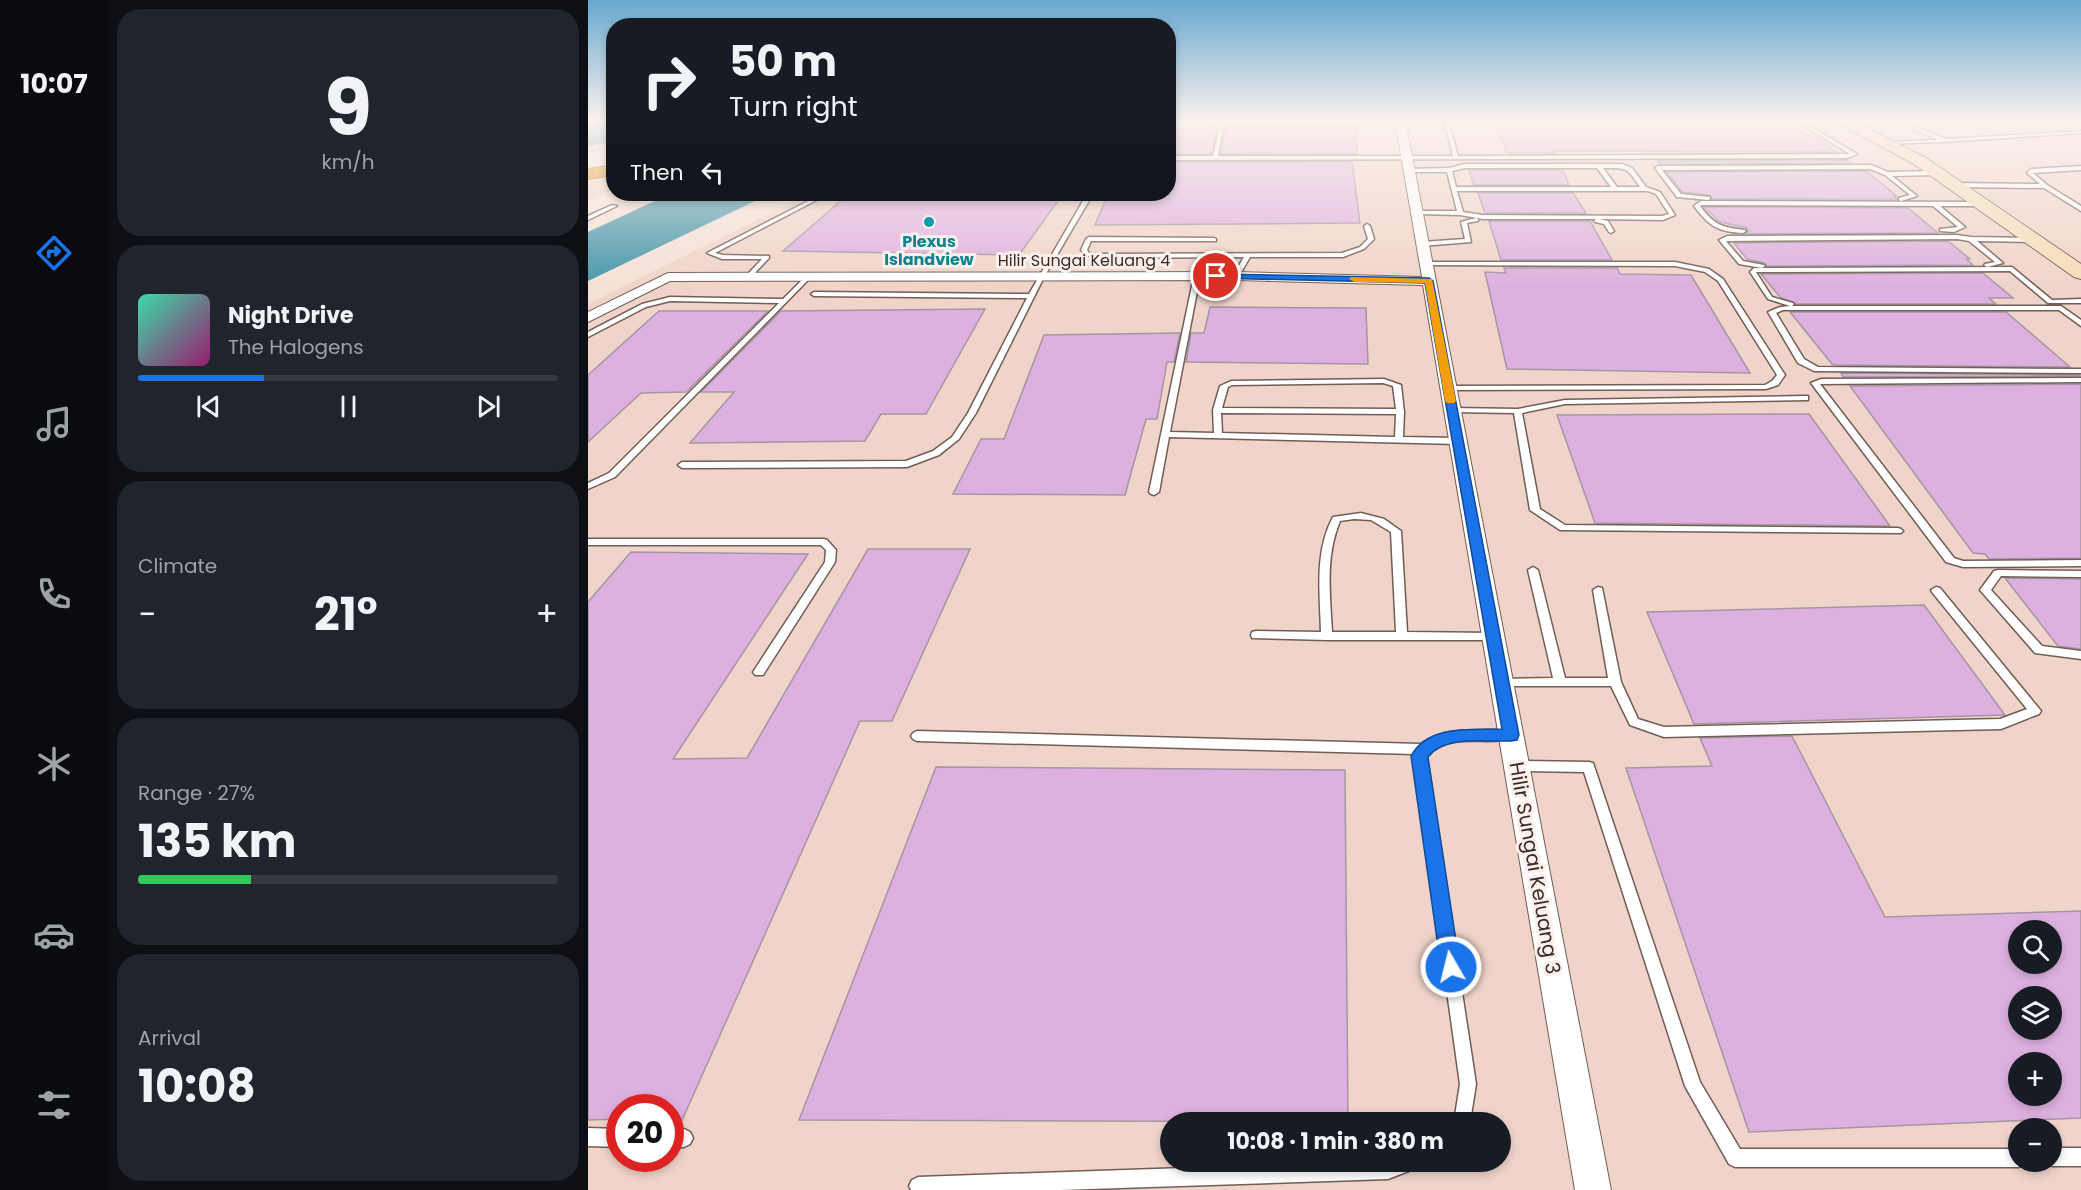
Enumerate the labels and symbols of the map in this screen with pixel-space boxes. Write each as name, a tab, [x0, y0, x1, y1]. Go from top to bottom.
marker: Plexus Islandview	[922, 215, 936, 229]
place label: Plexus Islandview	[884, 230, 974, 271]
street label: Hilir Sungai Keluang 4	[998, 249, 1170, 272]
pin	[1190, 250, 1241, 301]
street label: Hilir Sungai Keluang 3	[1503, 760, 1567, 976]
position arrow	[1419, 935, 1483, 999]
speed limit sign: 20	[606, 1094, 684, 1172]

